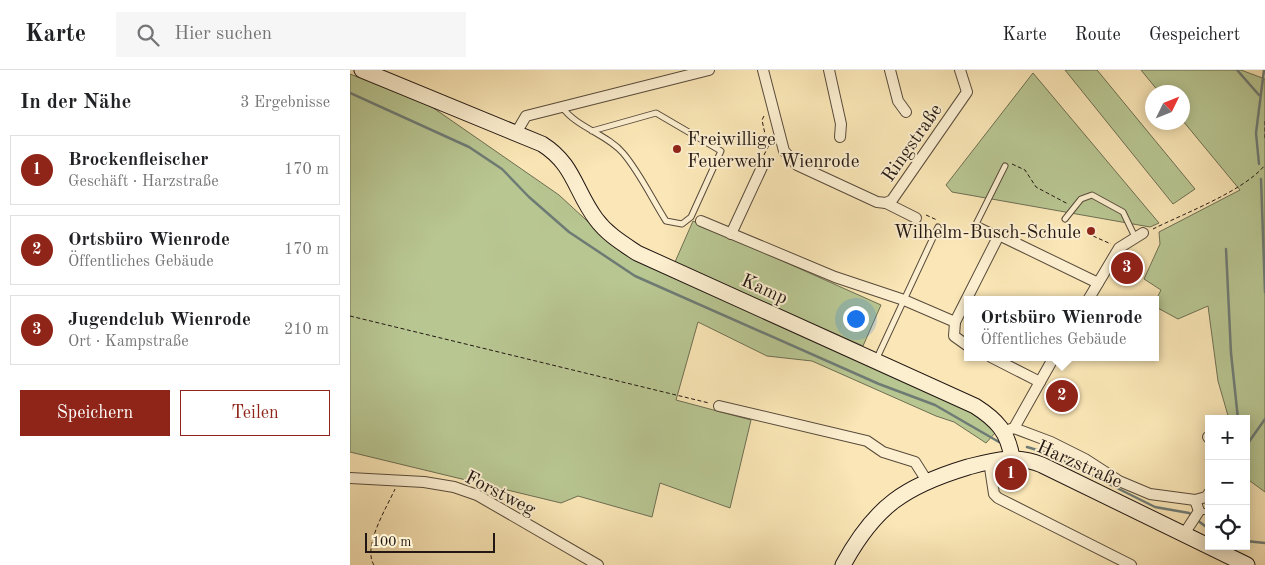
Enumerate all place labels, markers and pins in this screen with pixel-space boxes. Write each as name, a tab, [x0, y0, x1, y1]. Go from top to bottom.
place label: Freiwillige Feuerwehr Wienrode	[687, 131, 859, 172]
marker: Freiwillige Feuerwehr Wienrode	[671, 143, 683, 155]
place label: Wilhelm-Busch-Schule	[893, 224, 1081, 243]
marker: Wilhelm-Busch-Schule	[1085, 225, 1097, 237]
pin: 3	[1111, 249, 1143, 287]
pin: 2	[1046, 377, 1078, 415]
pin: 1	[995, 455, 1027, 493]

